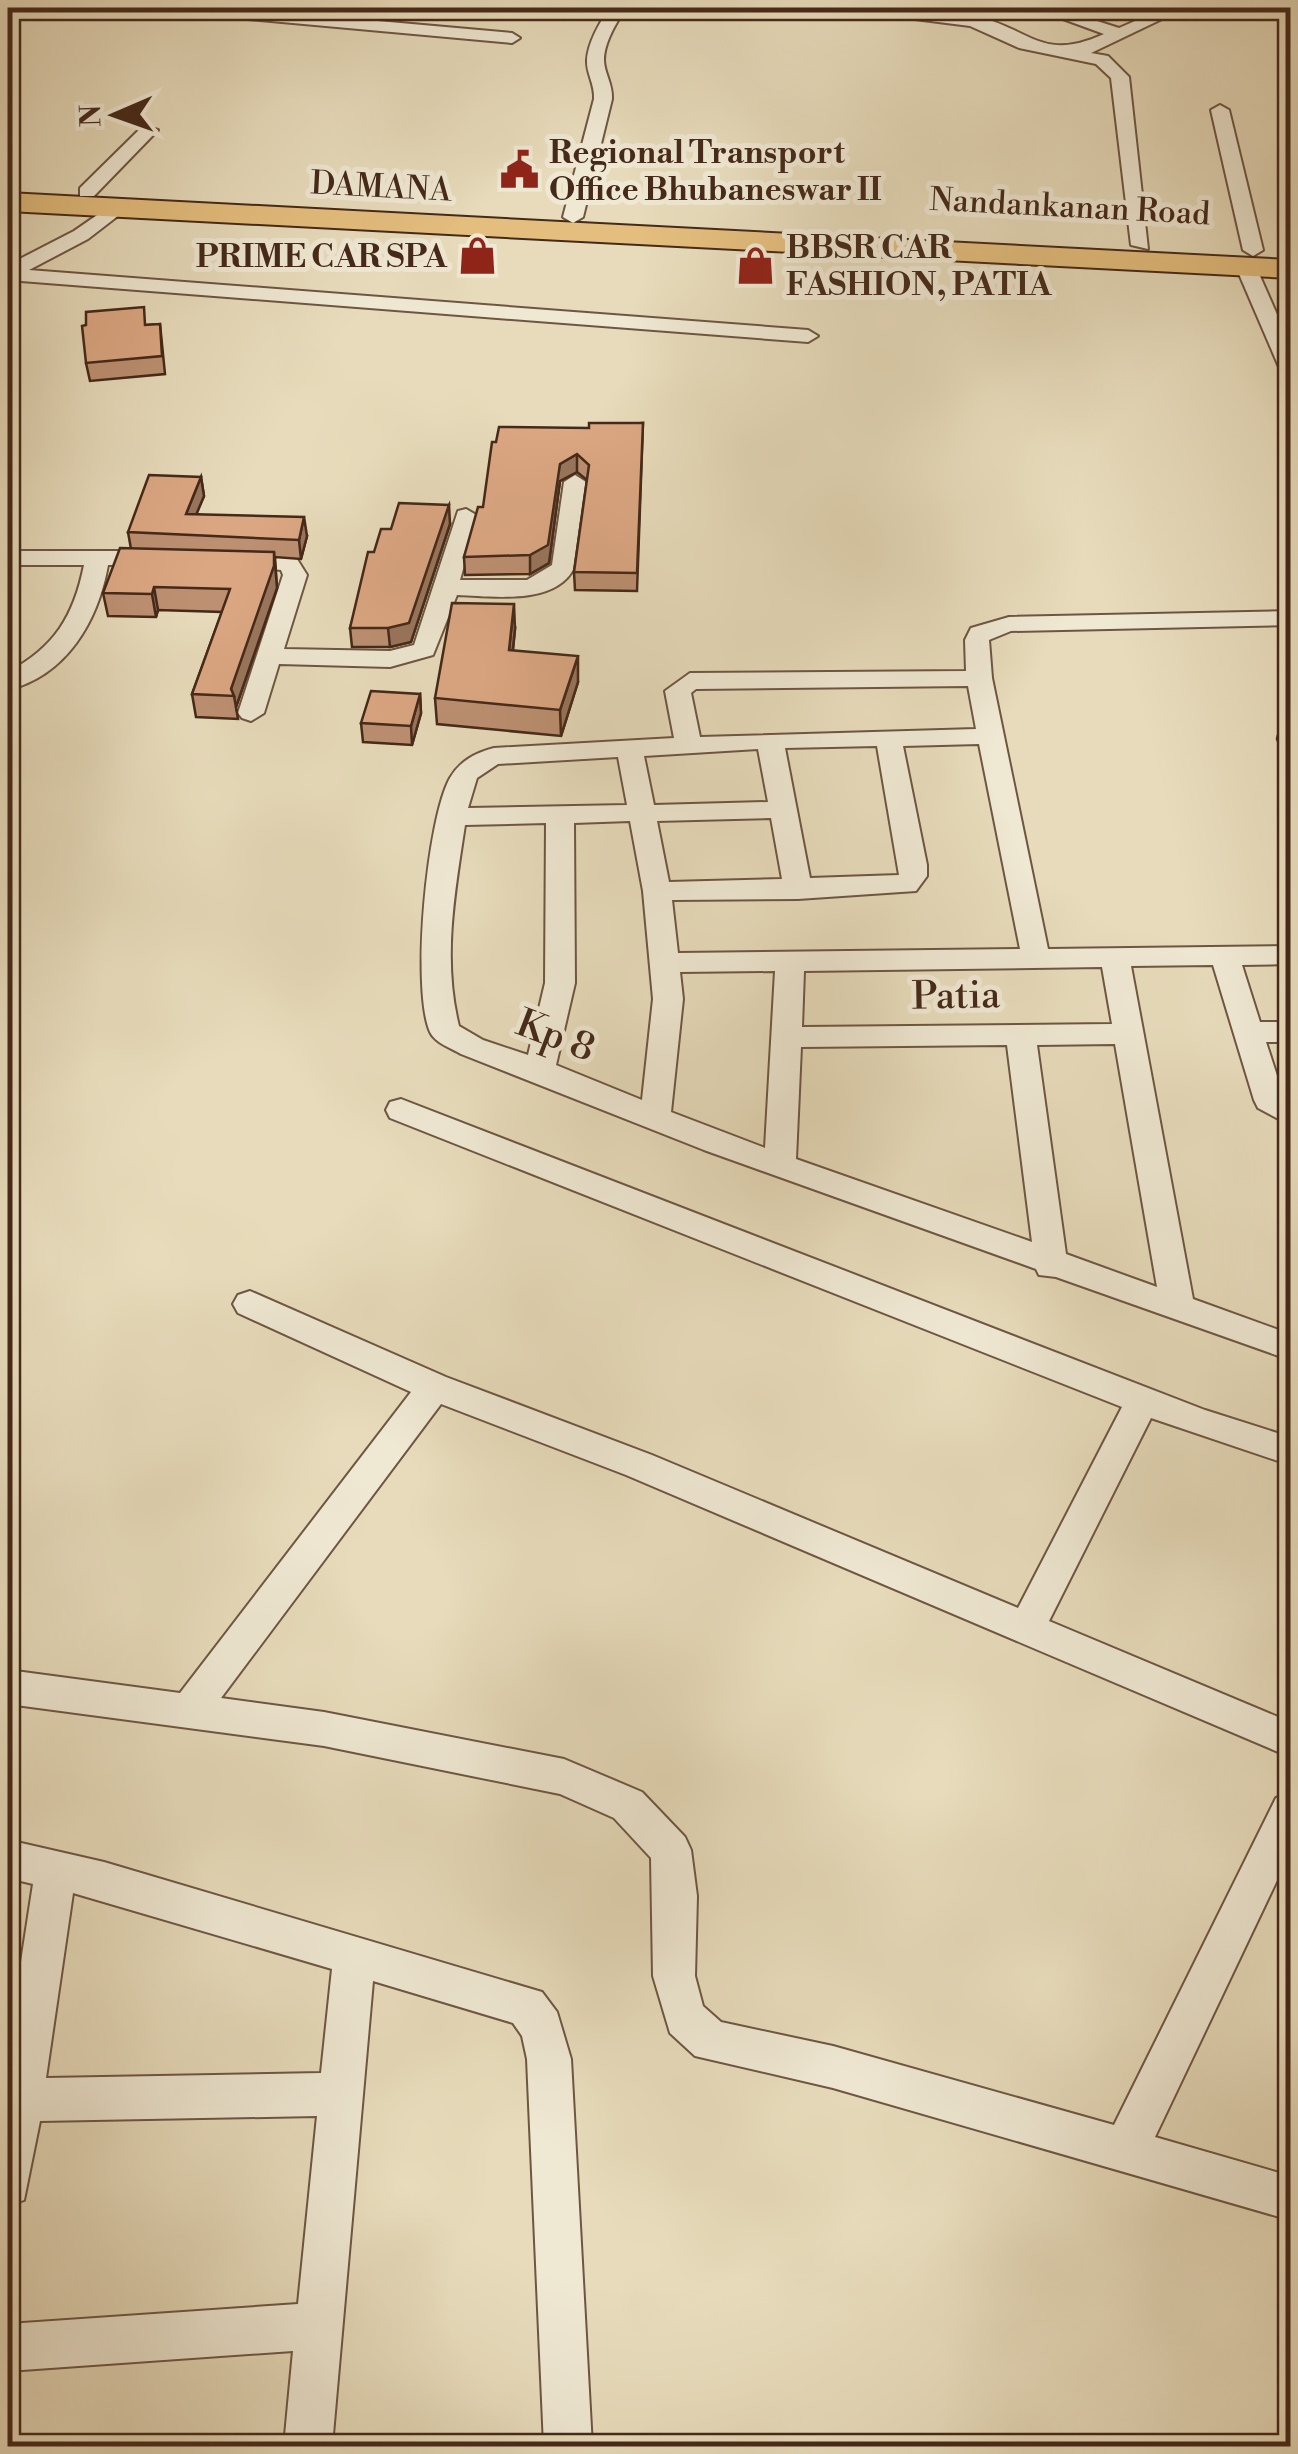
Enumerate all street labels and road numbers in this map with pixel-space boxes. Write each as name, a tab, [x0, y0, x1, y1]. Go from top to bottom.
street label: DAMANA	[309, 163, 453, 211]
street label: Nandankanan Road	[929, 180, 1211, 234]
street label: Patia	[911, 972, 1001, 1021]
street label: Kp 8	[509, 1000, 602, 1073]

